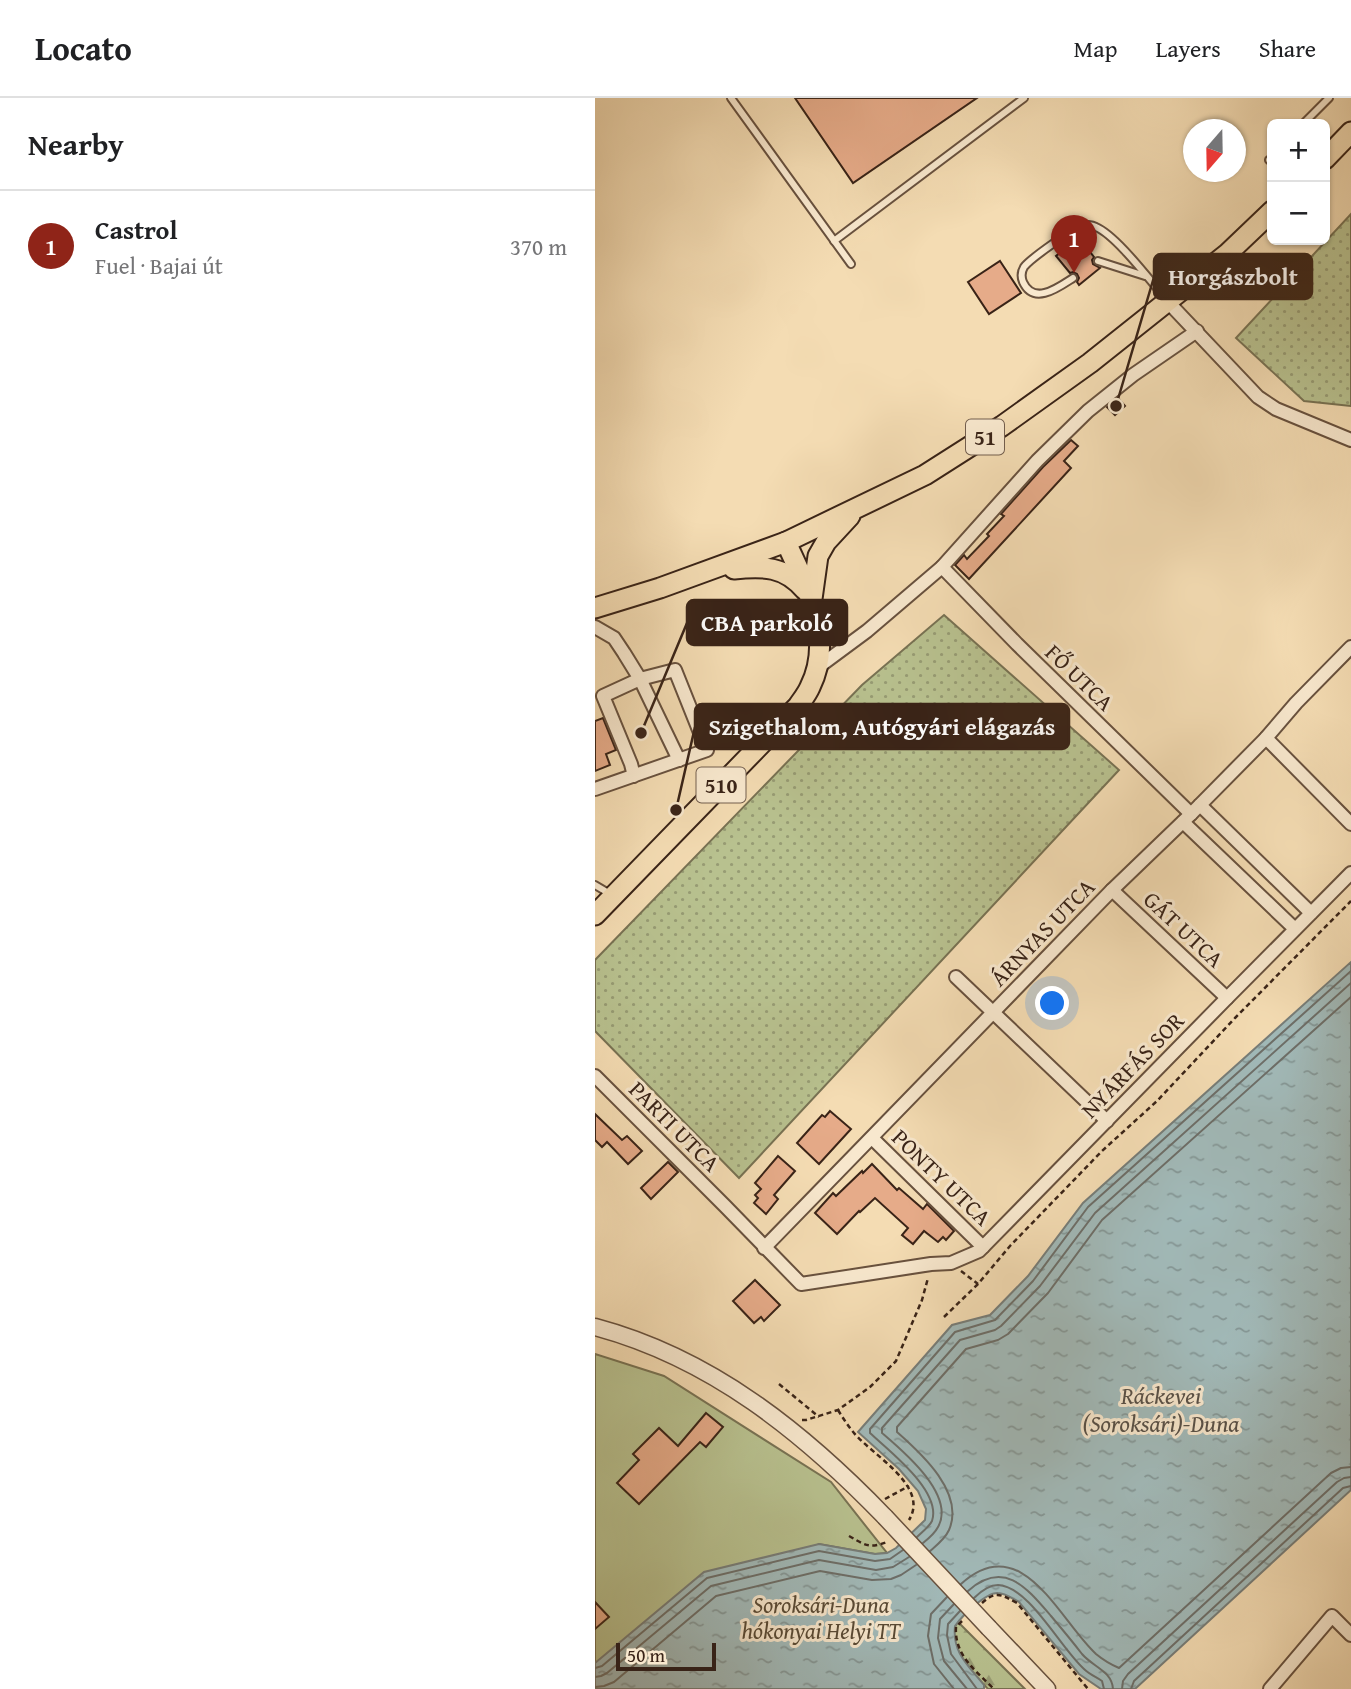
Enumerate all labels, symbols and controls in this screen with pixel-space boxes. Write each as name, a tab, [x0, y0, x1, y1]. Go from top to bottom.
text: Locato	[35, 24, 132, 72]
text: Map	[1074, 31, 1117, 66]
text: Layers	[1155, 31, 1221, 66]
text: Share	[1259, 31, 1316, 66]
north arrow	[1183, 119, 1246, 182]
map controls	[1267, 119, 1330, 245]
button: +	[1267, 119, 1330, 182]
text: Nearby	[28, 122, 124, 166]
button: −	[1267, 182, 1330, 245]
text: Castrol	[95, 210, 178, 249]
pin: 1	[1051, 215, 1097, 273]
text: 1	[45, 230, 57, 263]
text: 370 m	[510, 230, 567, 263]
text: Fuel · Bajai út	[95, 249, 223, 282]
callout: Horgászbolt	[1154, 254, 1312, 299]
text: Horgászbolt	[1168, 259, 1298, 294]
road number: 51	[966, 420, 1004, 454]
callout: CBA parkoló	[687, 600, 847, 645]
text: CBA parkoló	[701, 605, 833, 640]
street label: FŐ UTCA	[1038, 636, 1122, 718]
callout: Szigethalom, Autógyári elágazás	[695, 704, 1069, 749]
text: Szigethalom, Autógyári elágazás	[709, 709, 1055, 744]
road number: 510	[697, 768, 745, 802]
street label: ÁRNYAS UTCA	[982, 871, 1102, 993]
street label: GÁT UTCA	[1136, 883, 1232, 975]
your location	[1035, 986, 1069, 1020]
street label: NYÁRFÁS SOR	[1073, 1004, 1192, 1125]
street label: PARTI UTCA	[622, 1073, 728, 1179]
street label: PONTY UTCA	[885, 1121, 999, 1233]
water label: Ráckevei (Soroksári)-Duna	[1083, 1378, 1239, 1441]
park label: Soroksári-Duna hókonyai Helyi TT	[741, 1588, 901, 1647]
scale bar	[616, 1640, 716, 1672]
text: 50 m	[627, 1641, 665, 1669]

